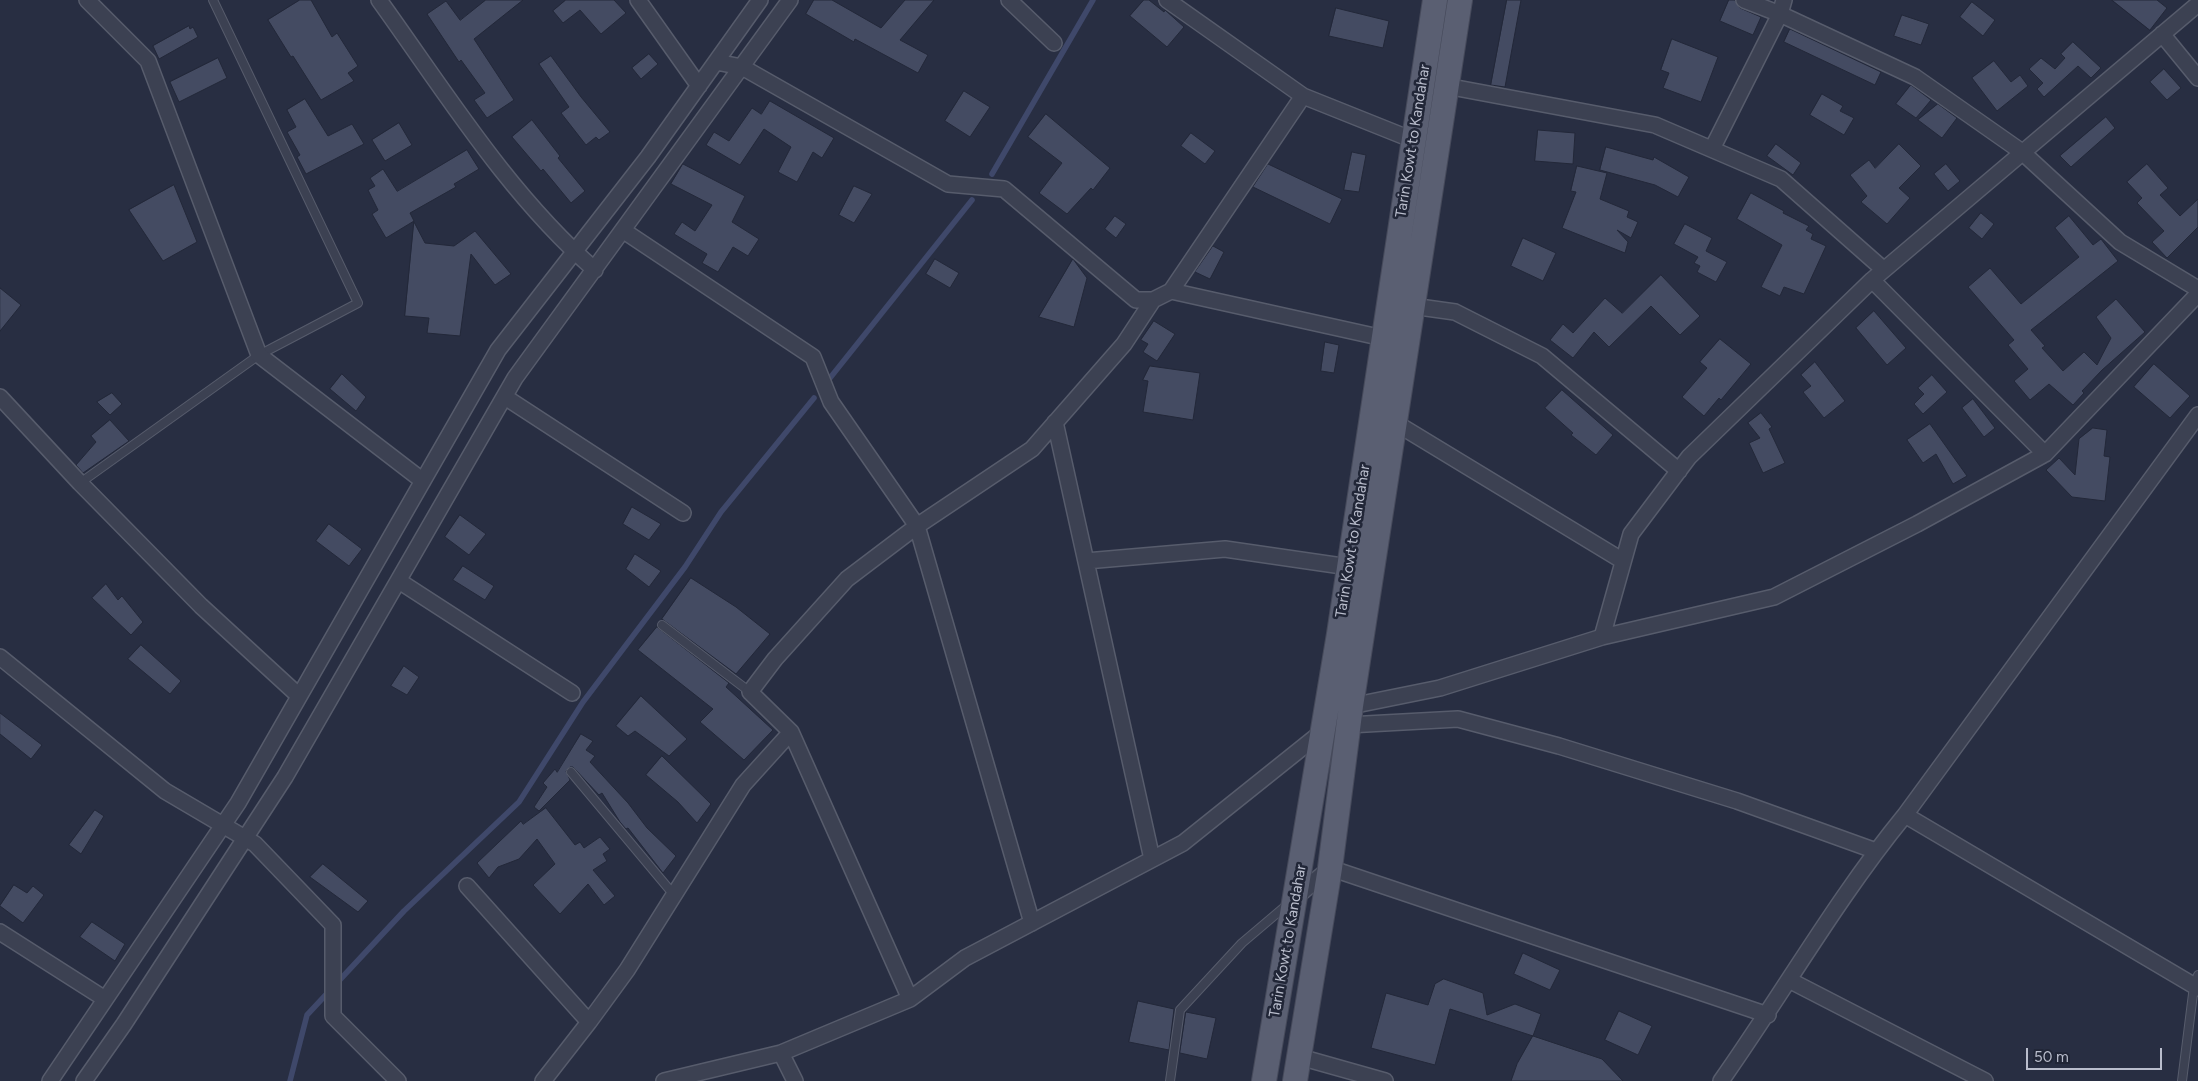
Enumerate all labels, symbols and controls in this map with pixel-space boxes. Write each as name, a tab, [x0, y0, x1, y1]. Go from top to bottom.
street label: Tarin Kowt to Kandahar	[1392, 63, 1434, 219]
street label: Tarin Kowt to Kandahar	[1332, 463, 1374, 619]
street label: Tarin Kowt to Kandahar	[1266, 863, 1310, 1019]
scale bar	[2028, 1038, 2164, 1070]
text: 50 m	[2034, 1048, 2069, 1066]

